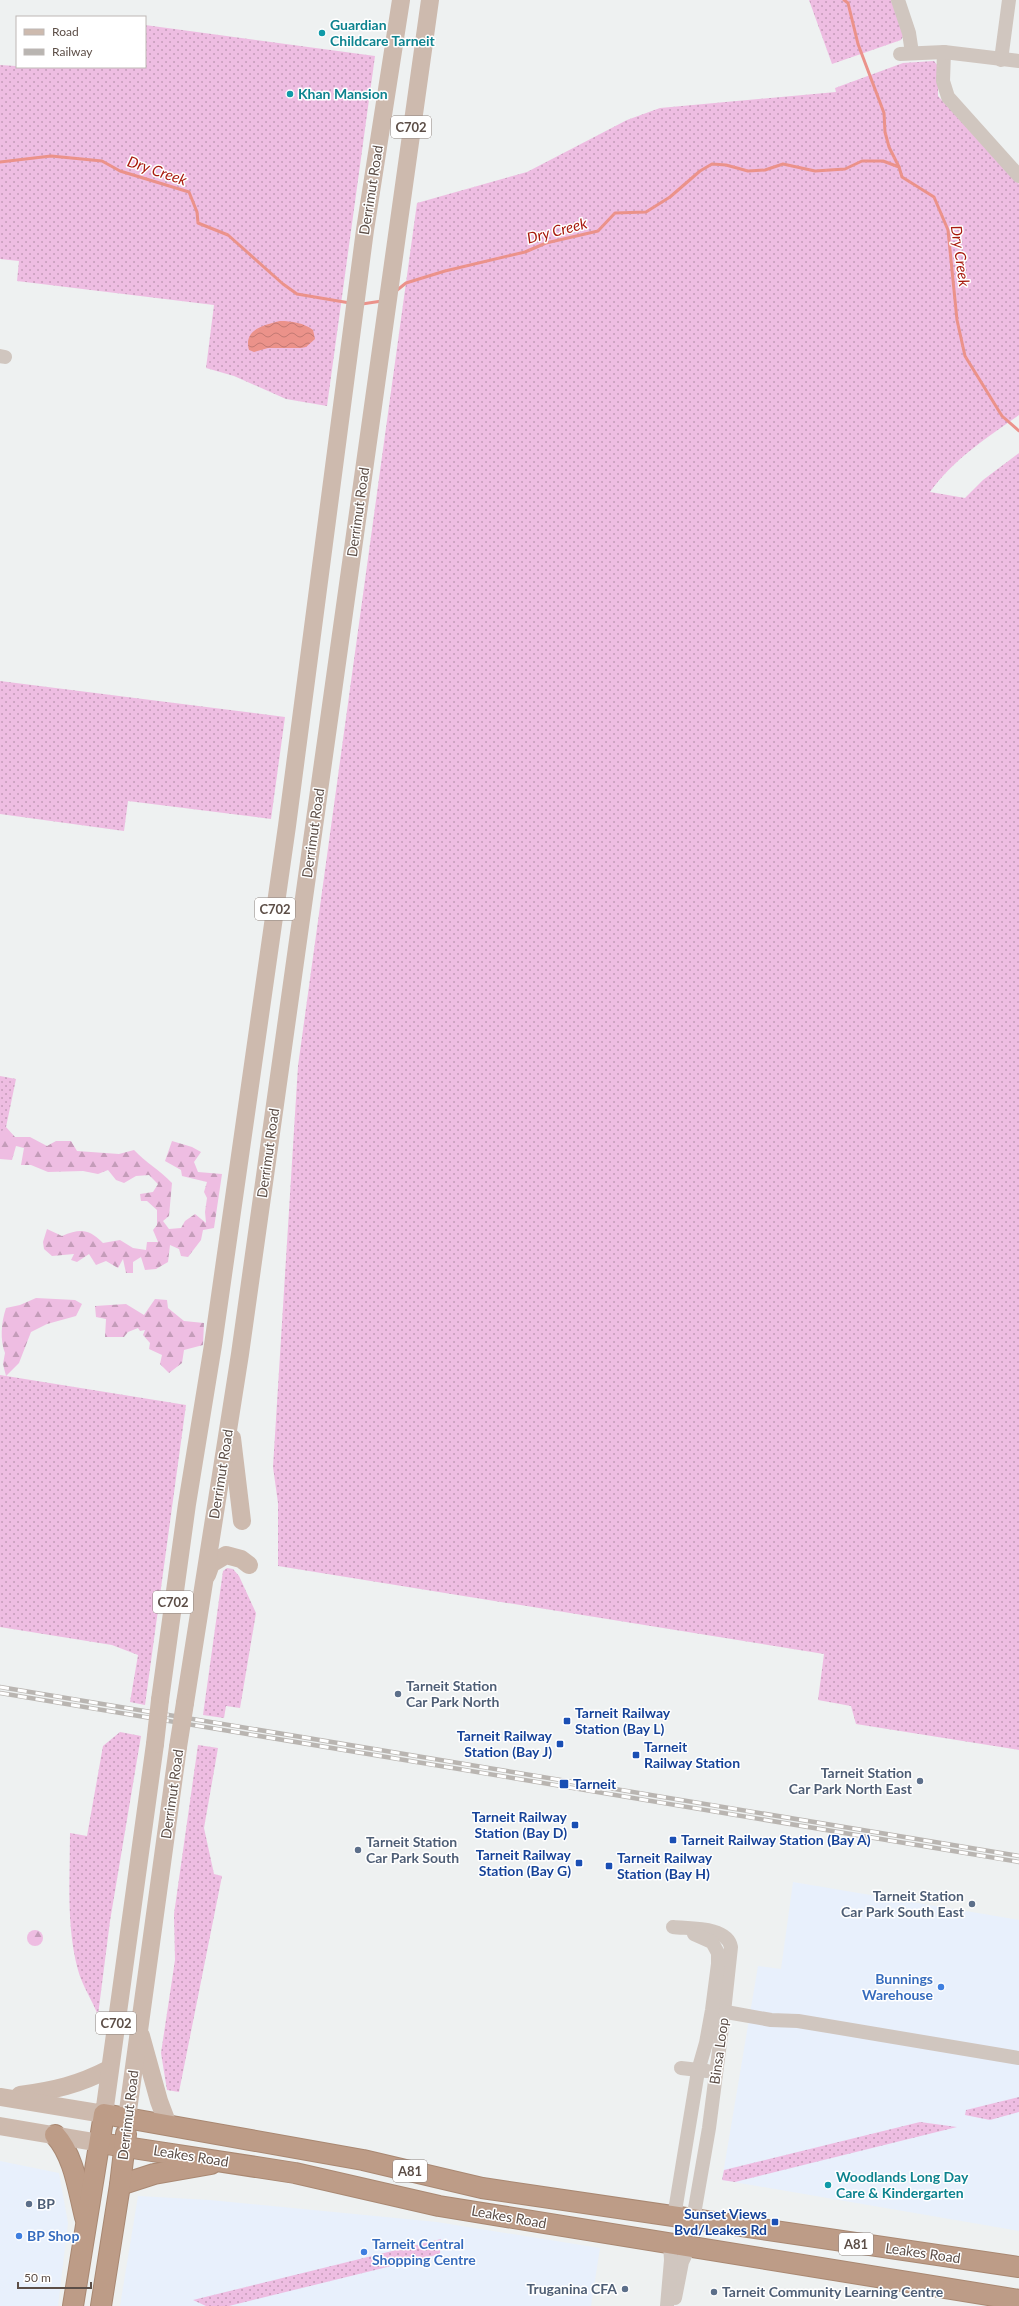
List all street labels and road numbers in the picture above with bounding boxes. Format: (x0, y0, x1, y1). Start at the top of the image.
road number: C702 (391, 116, 431, 138)
street label: Derrimut Road (355, 144, 386, 236)
street label: Derrimut Road (343, 466, 372, 558)
street label: Derrimut Road (298, 787, 327, 879)
road number: C702 (255, 898, 295, 920)
street label: Derrimut Road (253, 1107, 282, 1199)
street label: Derrimut Road (205, 1428, 236, 1520)
road number: C702 (153, 1591, 193, 1613)
street label: Derrimut Road (157, 1748, 186, 1840)
road number: C702 (96, 2012, 136, 2034)
street label: Binsa Loop (705, 2016, 732, 2085)
street label: Derrimut Road (114, 2069, 141, 2161)
street label: Leakes Road (152, 2141, 230, 2170)
road number: A81 (393, 2160, 427, 2182)
street label: Leakes Road (470, 2202, 548, 2231)
road number: A81 (839, 2233, 873, 2255)
street label: Leakes Road (884, 2239, 962, 2266)

